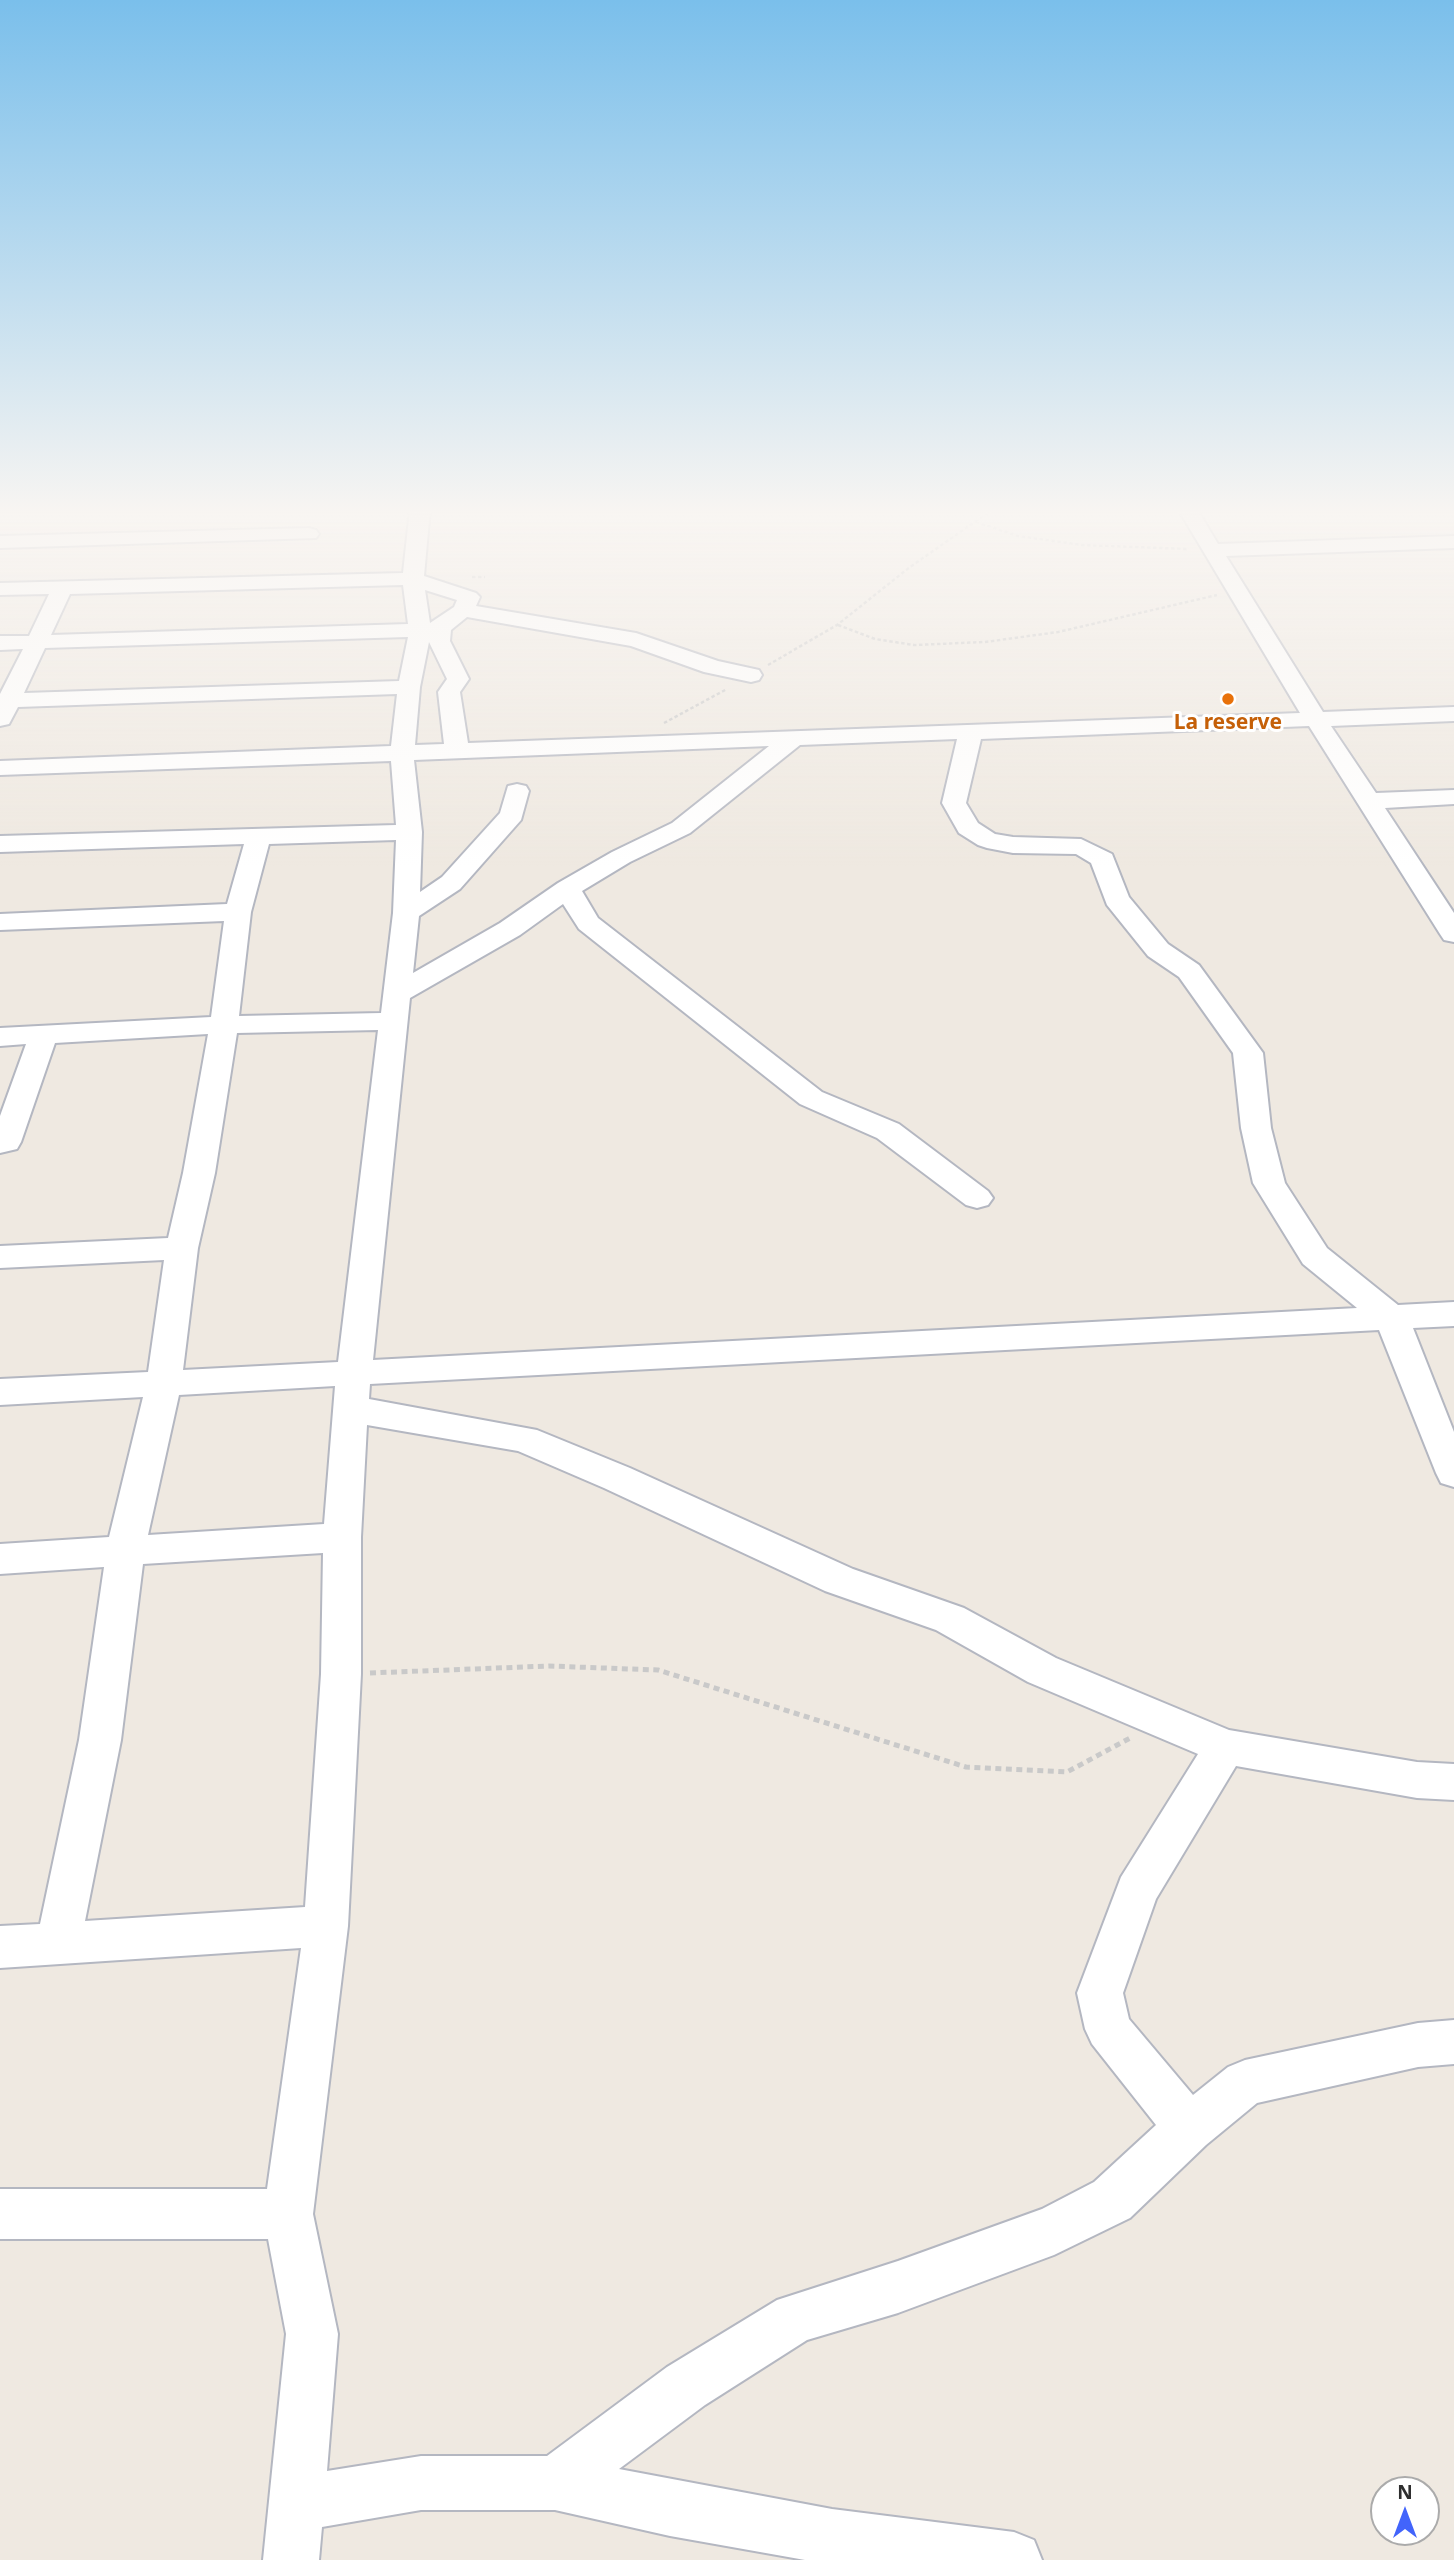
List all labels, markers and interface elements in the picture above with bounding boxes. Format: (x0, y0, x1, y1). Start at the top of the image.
marker: La reserve (1220, 691, 1236, 707)
place label: La reserve (1174, 710, 1282, 736)
north arrow (1370, 2476, 1440, 2546)
text: N (1397, 2479, 1413, 2505)

